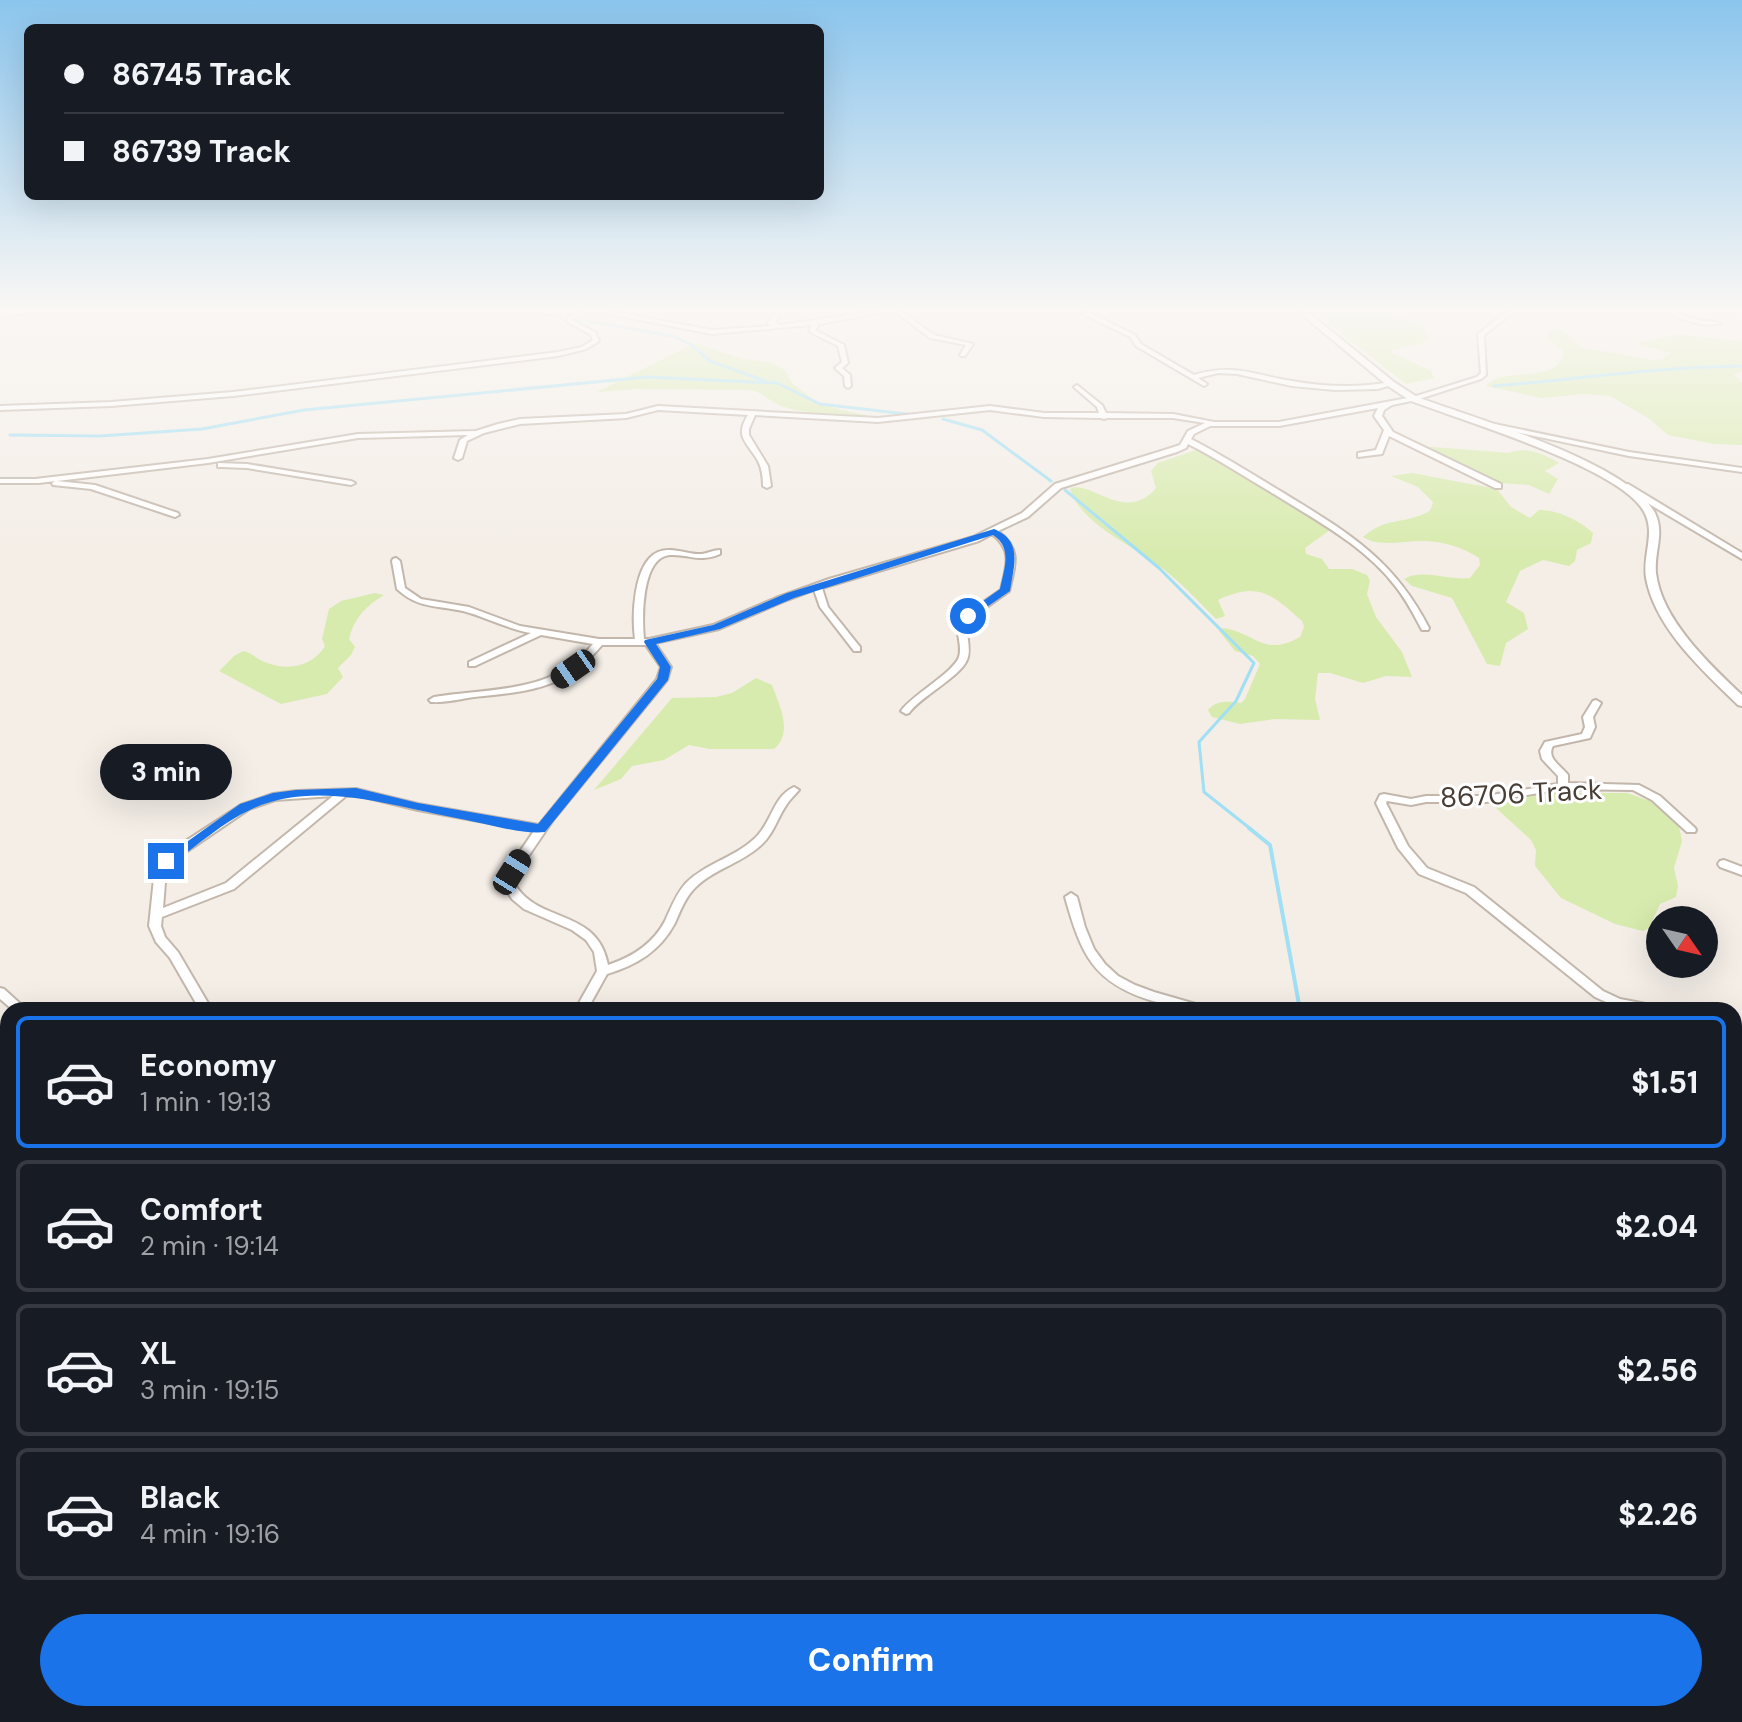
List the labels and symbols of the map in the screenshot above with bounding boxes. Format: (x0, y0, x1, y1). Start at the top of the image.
route start (950, 598, 986, 634)
car (546, 645, 600, 693)
callout: 3 min (100, 745, 232, 801)
street label: 86706 Track (1439, 771, 1603, 816)
route end (148, 843, 184, 879)
car (489, 845, 535, 899)
north arrow (1646, 906, 1718, 978)

